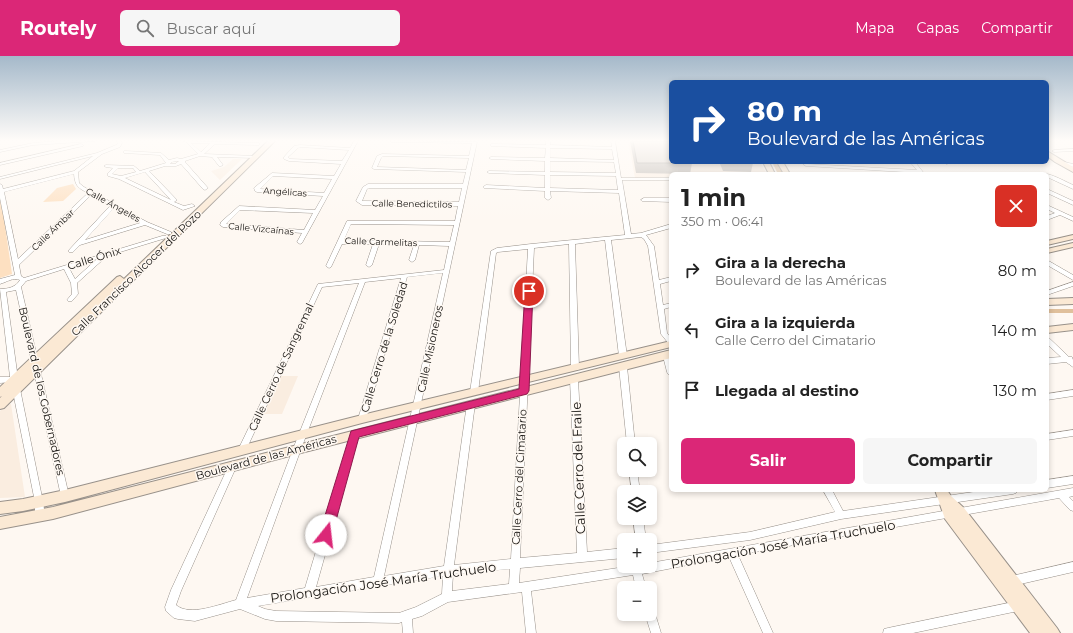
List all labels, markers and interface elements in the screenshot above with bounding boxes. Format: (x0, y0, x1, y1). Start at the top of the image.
search box (120, 10, 400, 46)
text: Routely (20, 17, 96, 40)
icon: search (134, 17, 156, 39)
text: Buscar aquí (166, 19, 256, 38)
text: Mapa (855, 19, 895, 37)
text: Capas (917, 19, 959, 37)
text: Compartir (981, 19, 1053, 37)
text: 80 m (747, 94, 822, 128)
icon: right (681, 96, 733, 148)
text: Boulevard de las Américas (747, 128, 985, 150)
text: 1 min (681, 183, 746, 212)
street label: Angélicas (263, 184, 308, 199)
street label: Calle Ángeles (84, 185, 143, 224)
button: close (995, 185, 1037, 227)
street label: Calle Benedictilos (372, 197, 453, 210)
street label: Calle Ámbar (29, 206, 77, 253)
street label: Calle Francisco Alcocer del Pozo (68, 207, 204, 339)
text: 350 m · 06:41 (681, 213, 764, 229)
street label: Calle Vizcaínas (228, 220, 295, 237)
street label: Calle Carmelitas (345, 235, 418, 248)
street label: Calle Ónix (66, 243, 123, 273)
text: Gira a la derecha (715, 253, 846, 272)
icon: right (681, 259, 703, 281)
text: 80 m (998, 261, 1037, 280)
text: Boulevard de las Américas (715, 272, 887, 288)
pin (512, 274, 546, 308)
street label: Calle Cerro de la Soledad (357, 280, 411, 414)
icon: arrive (518, 280, 540, 302)
street label: Calle Cerro de Sangremal (245, 301, 317, 433)
street label: Calle Misioneros (414, 303, 446, 394)
street label: Boulevard de los Gobernadores (16, 305, 68, 477)
text: Gira a la izquierda (715, 313, 855, 332)
icon: left (681, 319, 703, 341)
text: 140 m (992, 321, 1037, 340)
text: Calle Cerro del Cimatario (715, 332, 876, 348)
icon: arrive (681, 379, 703, 401)
text: Llegada al destino (715, 381, 859, 400)
text: 130 m (993, 381, 1037, 400)
street label: Calle Cerro del Fraile (568, 401, 588, 534)
street label: Calle Cerro del Cimatario (508, 409, 530, 545)
street label: Boulevard de las Américas (194, 431, 339, 483)
map controls (617, 437, 657, 621)
button: search (617, 437, 657, 477)
button: Salir (681, 438, 855, 484)
button: Compartir (863, 438, 1037, 484)
button: layers (617, 485, 657, 525)
position arrow (305, 514, 347, 556)
street label: Prolongación José María Truchuelo (669, 516, 897, 572)
button: + (617, 533, 657, 573)
street label: Prolongación José María Truchuelo (269, 558, 497, 606)
button: − (617, 581, 657, 621)

